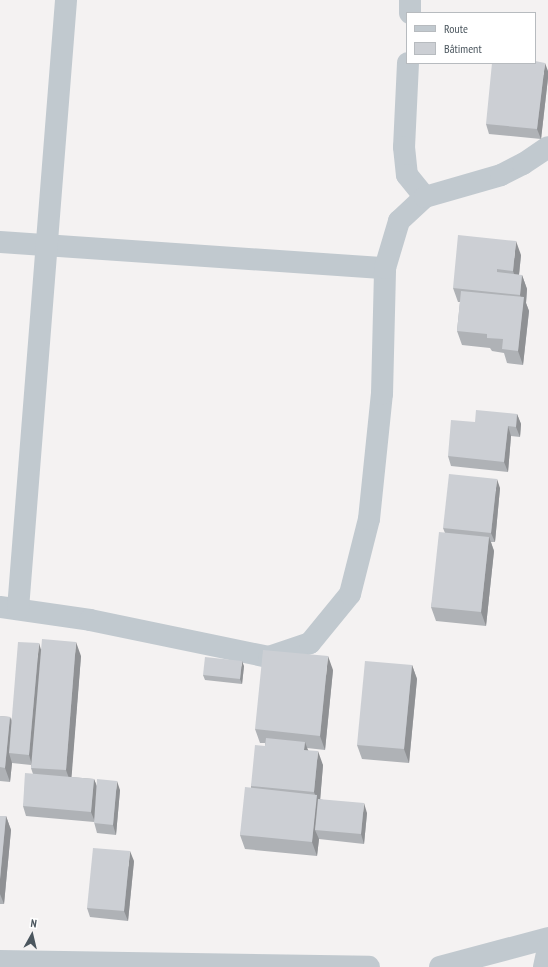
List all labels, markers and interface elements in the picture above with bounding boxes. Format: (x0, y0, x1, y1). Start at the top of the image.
legend (406, 12, 536, 64)
text: Route (444, 21, 468, 36)
text: Bâtiment (444, 41, 482, 56)
north arrow (12, 915, 52, 955)
text: N (30, 916, 38, 930)

